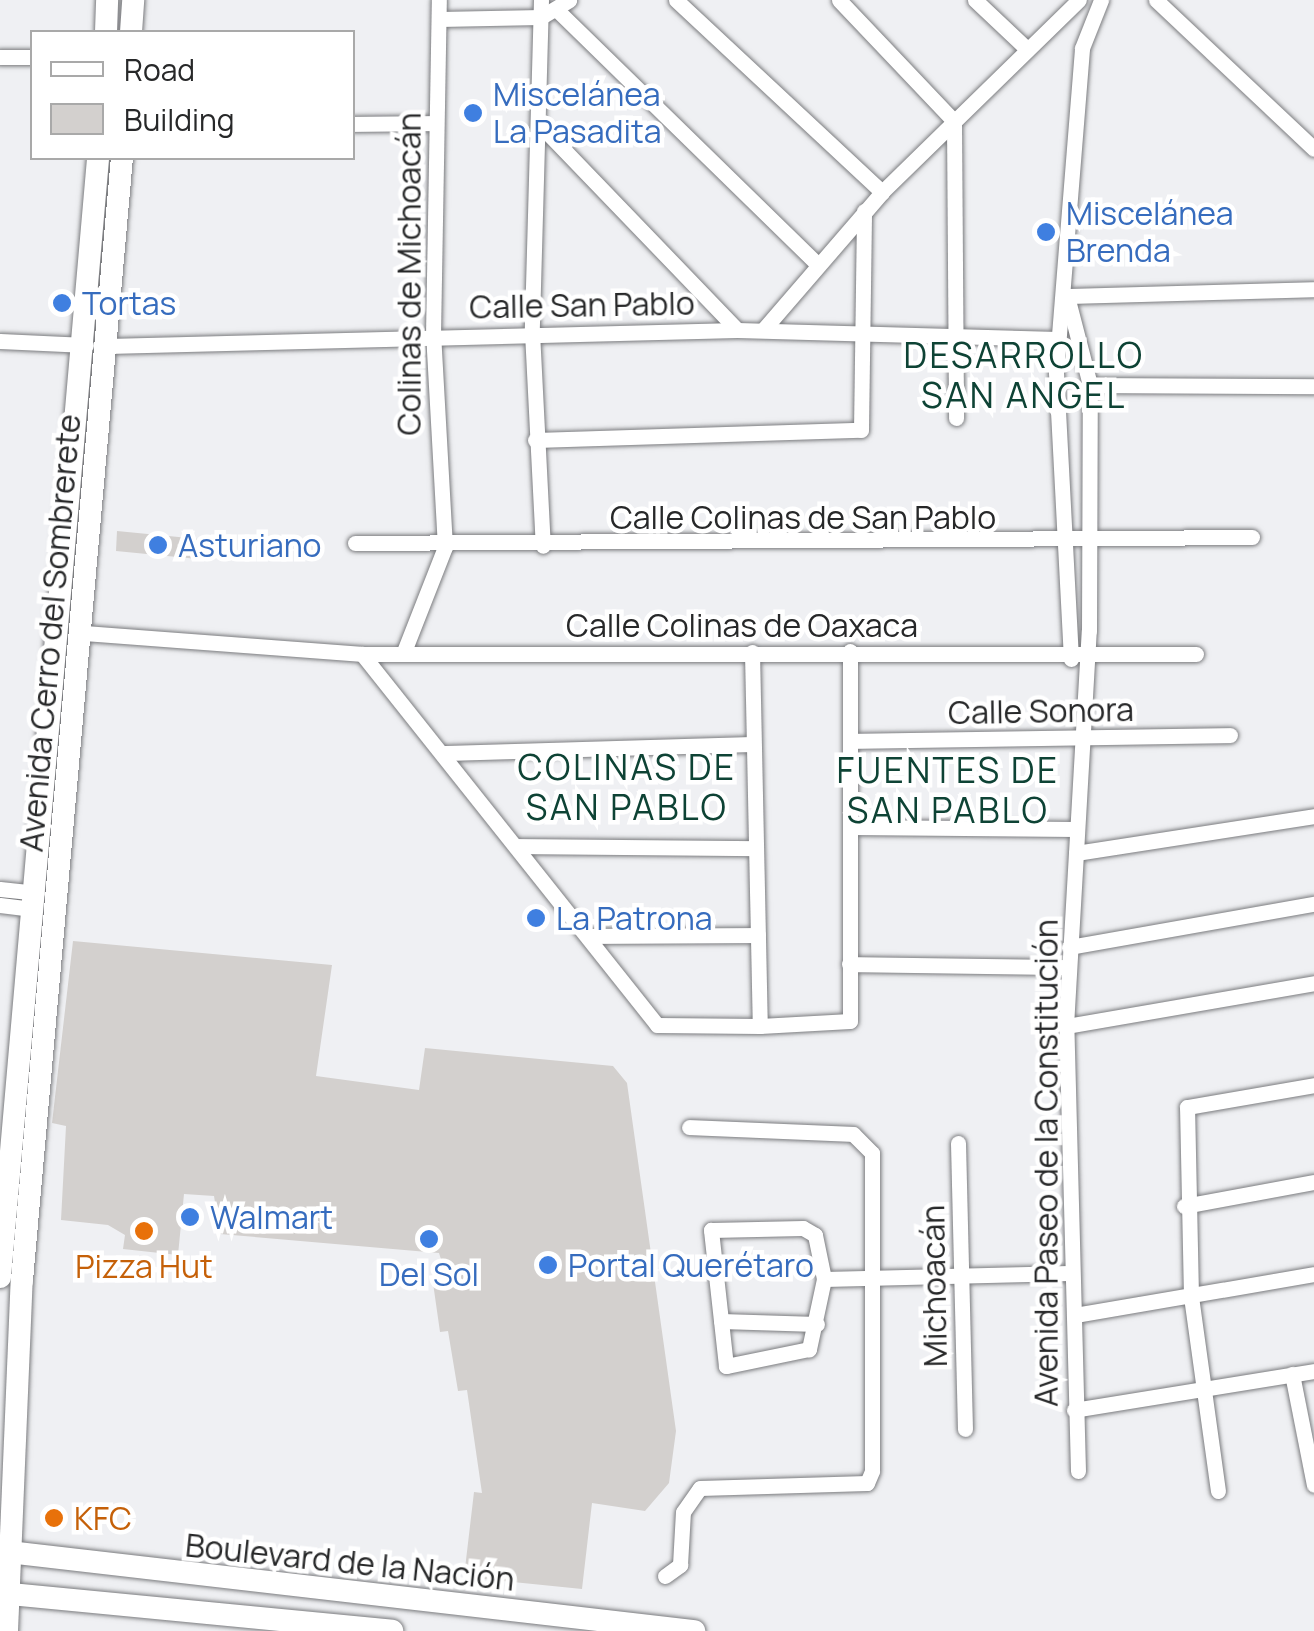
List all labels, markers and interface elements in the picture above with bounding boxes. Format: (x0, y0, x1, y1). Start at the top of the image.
legend (30, 30, 355, 160)
text: Road (124, 49, 195, 90)
place label: Miscelánea La Pasadita (493, 76, 661, 151)
text: Building (124, 99, 235, 140)
marker: Miscelánea La Pasadita (462, 102, 484, 124)
street label: Colinas de Michoacán (390, 113, 428, 435)
place label: Miscelánea Brenda (1066, 195, 1233, 270)
marker: Miscelánea Brenda (1035, 221, 1057, 243)
place label: Tortas (82, 284, 176, 322)
street label: Calle San Pablo (469, 284, 695, 326)
marker: Tortas (51, 292, 73, 314)
district label: DESARROLLO SAN ANGEL (903, 334, 1145, 416)
street label: Avenida Cerro del Sombrerete (12, 413, 88, 853)
street label: Calle Colinas de San Pablo (610, 498, 996, 536)
place label: Asturiano (178, 526, 322, 564)
marker: Asturiano (147, 534, 169, 556)
street label: Calle Colinas de Oaxaca (566, 606, 918, 644)
street label: Calle Sonora (948, 690, 1134, 732)
district label: COLINAS DE SAN PABLO (518, 746, 736, 828)
district label: FUENTES DE SAN PABLO (836, 749, 1060, 831)
place label: La Patrona (556, 899, 713, 937)
marker: La Patrona (525, 907, 547, 929)
street label: Avenida Paseo de la Constitución (1027, 919, 1065, 1407)
place label: Walmart (210, 1198, 333, 1236)
street label: Michoacán (913, 1205, 955, 1367)
marker: Walmart (179, 1206, 201, 1228)
marker: Pizza Hut (133, 1220, 155, 1242)
marker: Del Sol (418, 1228, 440, 1250)
place label: Portal Querétaro (568, 1246, 814, 1284)
place label: Pizza Hut (75, 1247, 213, 1285)
marker: Portal Querétaro (537, 1254, 559, 1276)
place label: Del Sol (379, 1255, 479, 1293)
place label: KFC (74, 1499, 132, 1537)
marker: KFC (43, 1507, 65, 1529)
street label: Boulevard de la Nación (184, 1526, 516, 1598)

